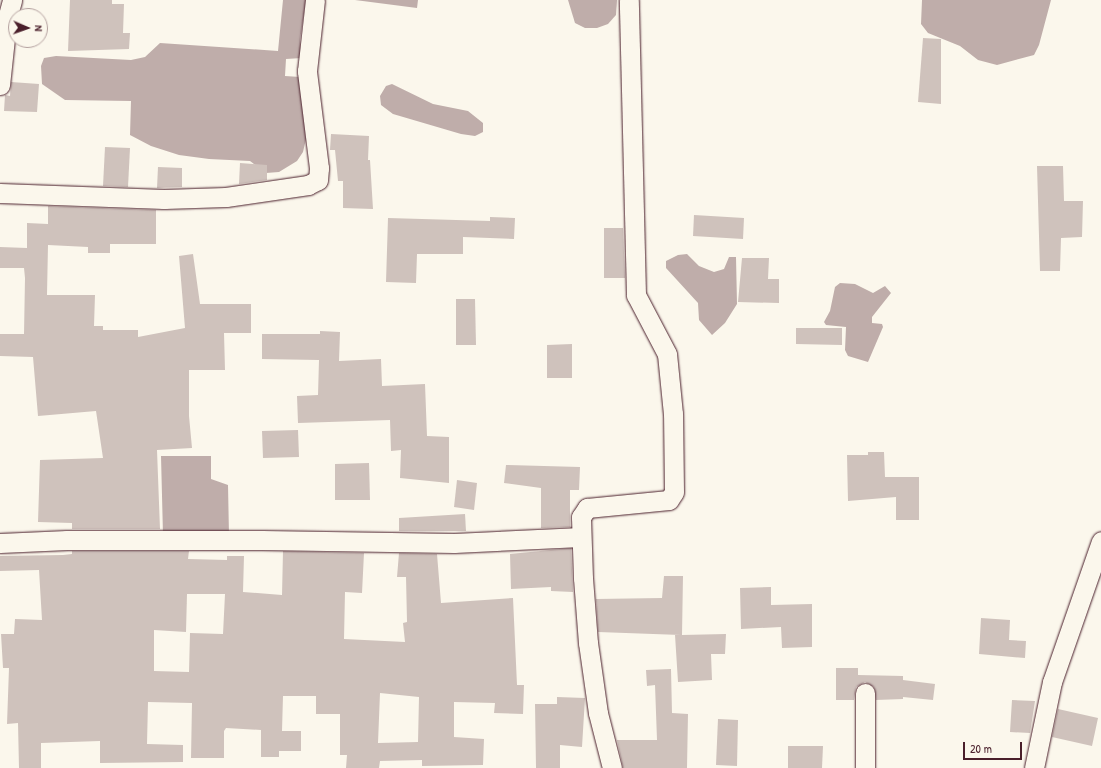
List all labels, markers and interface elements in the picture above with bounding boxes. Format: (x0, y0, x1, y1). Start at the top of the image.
north arrow (8, 8, 48, 48)
text: N (32, 25, 46, 32)
scale bar (965, 734, 1024, 760)
text: 20 m (970, 740, 992, 757)

